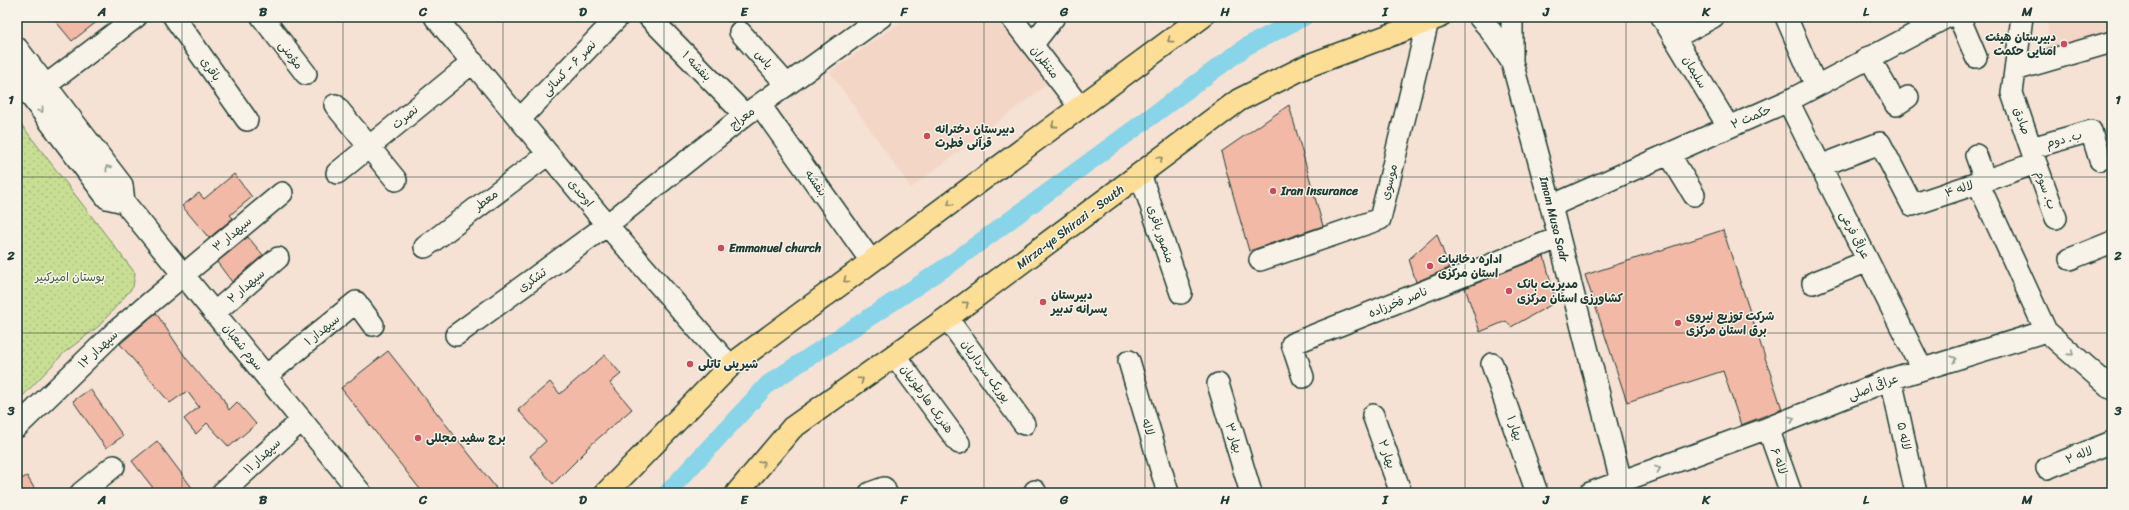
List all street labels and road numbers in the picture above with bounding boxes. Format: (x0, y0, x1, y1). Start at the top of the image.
street label: نصر ۶ - کسائی (536, 35, 602, 101)
street label: مؤمنی (273, 36, 309, 74)
street label: منتظران (1025, 40, 1065, 84)
street label: یاس (749, 44, 779, 74)
street label: بنفشه ۱ (677, 45, 717, 87)
street label: سلیمان (1677, 51, 1713, 93)
street label: باقری (195, 52, 227, 86)
street label: نصرت (387, 99, 423, 135)
street label: حکمت ۲ (1727, 99, 1775, 135)
street label: معراج (724, 101, 760, 135)
street label: صادق (2007, 104, 2037, 138)
street label: ب. دوم (2043, 124, 2085, 154)
street label: موسوی (1374, 162, 1404, 202)
street label: بنفشه (799, 165, 833, 201)
street label: ب. سوم (2029, 167, 2063, 213)
street label: Imam Musa Sadr (1533, 173, 1576, 265)
street label: اوحدی (562, 174, 600, 212)
street label: لاله ۴ (1942, 174, 1976, 204)
street label: Mirza-ye Shirazi - South (1011, 179, 1129, 275)
street label: معطر (468, 183, 503, 217)
street label: منصور باقری (1141, 202, 1181, 266)
street label: عراقی فرعی (1833, 207, 1877, 263)
street label: سپهدار ۳ (207, 211, 257, 257)
street label: تشکری (513, 261, 552, 298)
street label: سپهدار ۲ (222, 263, 270, 309)
street label: ناصر فخرزاده (1365, 280, 1431, 324)
street label: سپهدار ۱ (299, 309, 345, 351)
street label: سوم شعبان (217, 318, 269, 376)
street label: سپهدار ۱۲ (73, 324, 123, 374)
street label: یوریک سرداریان (955, 335, 1017, 407)
street label: هنریک هارطونیان (894, 360, 960, 438)
street label: عراقی اصلی (1845, 367, 1901, 407)
street label: بهار ۱ (1500, 412, 1530, 444)
street label: لاله (1135, 416, 1161, 438)
street label: بهار ۳ (1219, 420, 1249, 456)
street label: لاله ۵ (1890, 420, 1918, 452)
street label: سپهدار ۱۱ (238, 433, 286, 479)
street label: بهار ۲ (1372, 436, 1402, 472)
street label: لاله ۲ (2062, 440, 2096, 470)
street label: لاله ۶ (1764, 444, 1794, 478)

